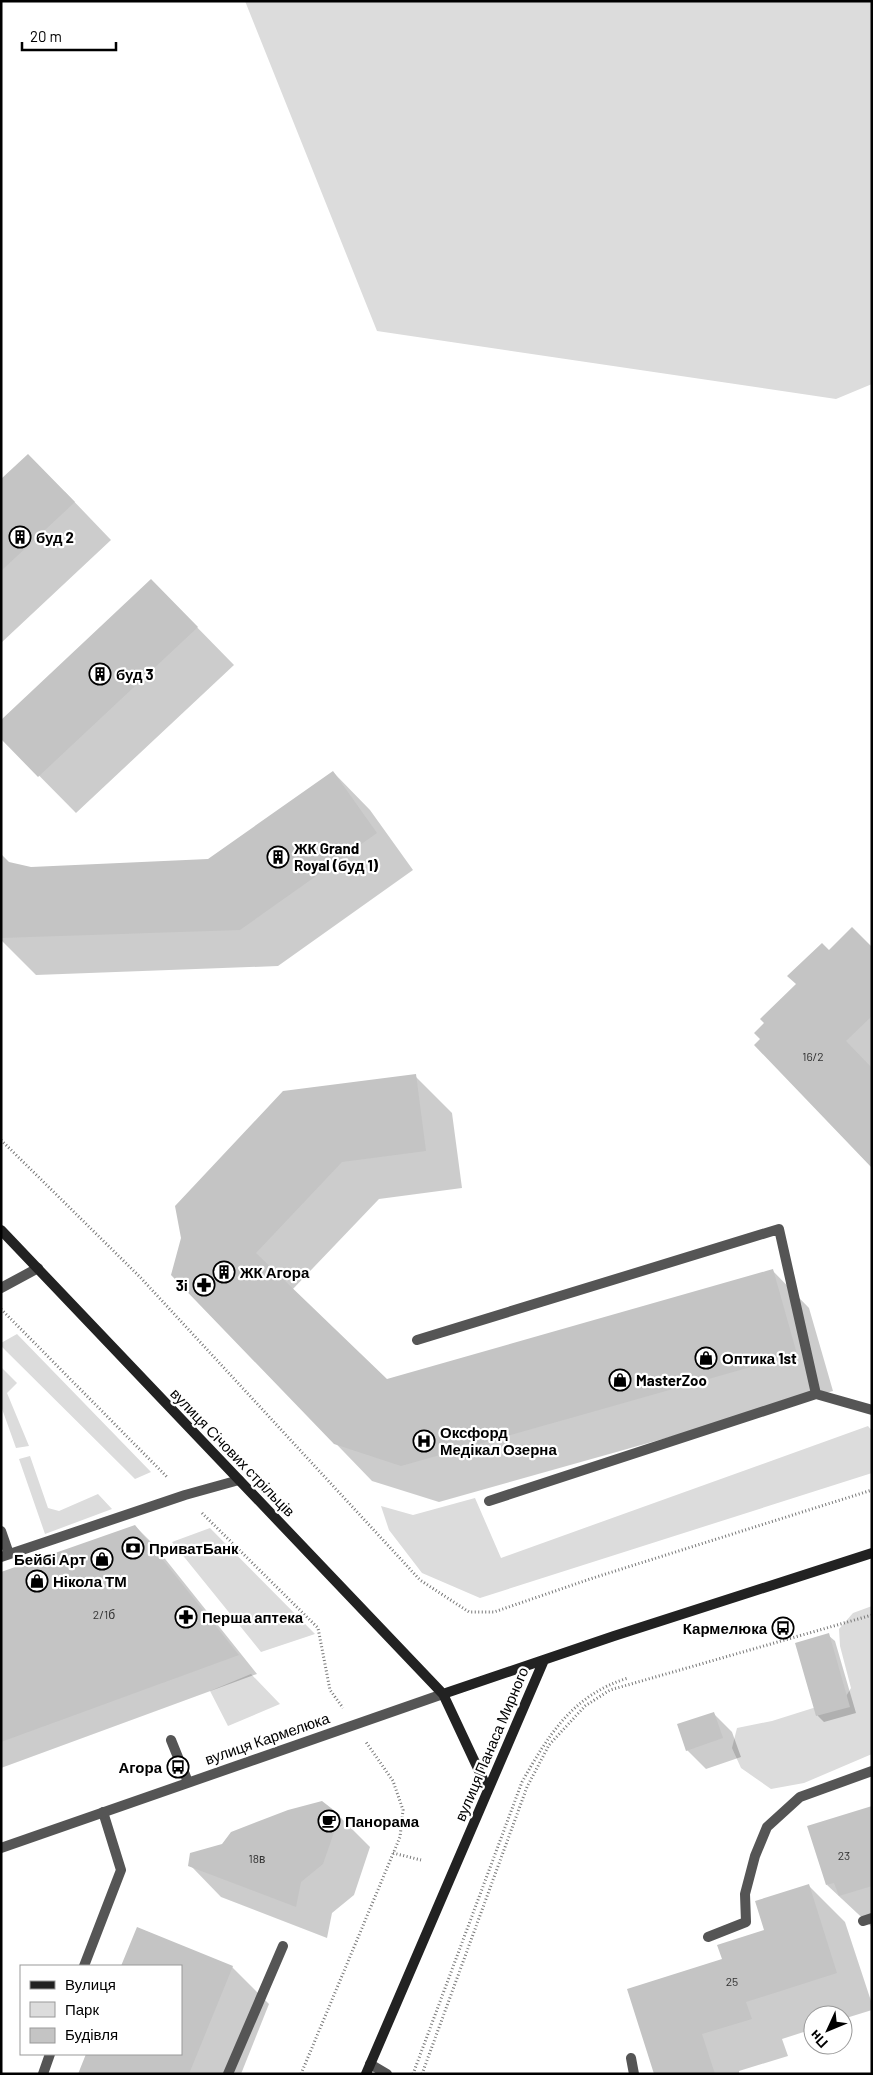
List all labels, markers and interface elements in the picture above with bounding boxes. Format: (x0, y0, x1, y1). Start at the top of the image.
scale bar (22, 20, 116, 52)
text: 20 m (30, 27, 62, 45)
building icon: буд 2 (8, 525, 32, 549)
place label: буд 2 (36, 528, 74, 546)
building icon: буд 3 (88, 662, 112, 686)
place label: буд 3 (116, 665, 154, 683)
place label: ЖК Grand Royal (буд 1) (293, 839, 379, 874)
building icon: ЖК Grand Royal (буд 1) (266, 845, 290, 869)
house number: 16/2 (802, 1049, 824, 1063)
building icon: ЖК Агора (212, 1260, 236, 1284)
place label: ЖК Агора (239, 1263, 310, 1281)
pharmacy icon: 3і (192, 1273, 216, 1297)
place label: 3і (176, 1276, 188, 1294)
shop icon: Оптика 1st (694, 1346, 718, 1370)
place label: Оптика 1st (722, 1349, 797, 1367)
shop icon: MasterZoo (608, 1368, 632, 1392)
place label: MasterZoo (636, 1371, 707, 1389)
street label: вулиця Січових стрільців (167, 1384, 299, 1520)
place label: Оксфорд Медікал Озерна (440, 1423, 557, 1458)
hospital icon: Оксфорд Медікал Озерна (412, 1429, 436, 1453)
bank icon: ПриватБанк (121, 1536, 145, 1560)
place label: ПриватБанк (149, 1539, 239, 1557)
shop icon: Бейбі Арт (90, 1547, 114, 1571)
place label: Бейбі Арт (14, 1550, 86, 1568)
shop icon: Нікола ТМ (25, 1569, 49, 1593)
place label: Нікола ТМ (53, 1572, 127, 1590)
pharmacy icon: Перша аптека (174, 1605, 198, 1629)
house number: 2/1б (93, 1607, 115, 1621)
place label: Перша аптека (202, 1608, 304, 1626)
bus stop icon: Кармелюка (771, 1616, 795, 1640)
place label: Кармелюка (683, 1619, 768, 1637)
street label: вулиця Панаса Мирного (450, 1664, 532, 1824)
street label: вулиця Кармелюка (202, 1708, 332, 1768)
bus stop icon: Агора (166, 1755, 190, 1779)
place label: Агора (118, 1758, 163, 1776)
cafe icon: Панорама (317, 1809, 341, 1833)
place label: Панорама (345, 1812, 420, 1830)
house number: 23 (838, 1848, 850, 1862)
house number: 18в (249, 1851, 265, 1865)
legend (20, 1965, 182, 2055)
house number: 25 (726, 1974, 738, 1988)
text: Вулиця (65, 1975, 116, 1993)
text: Парк (65, 2000, 99, 2018)
north arrow (803, 2005, 853, 2055)
text: Будівля (65, 2025, 118, 2043)
text: Пн (806, 2027, 831, 2052)

